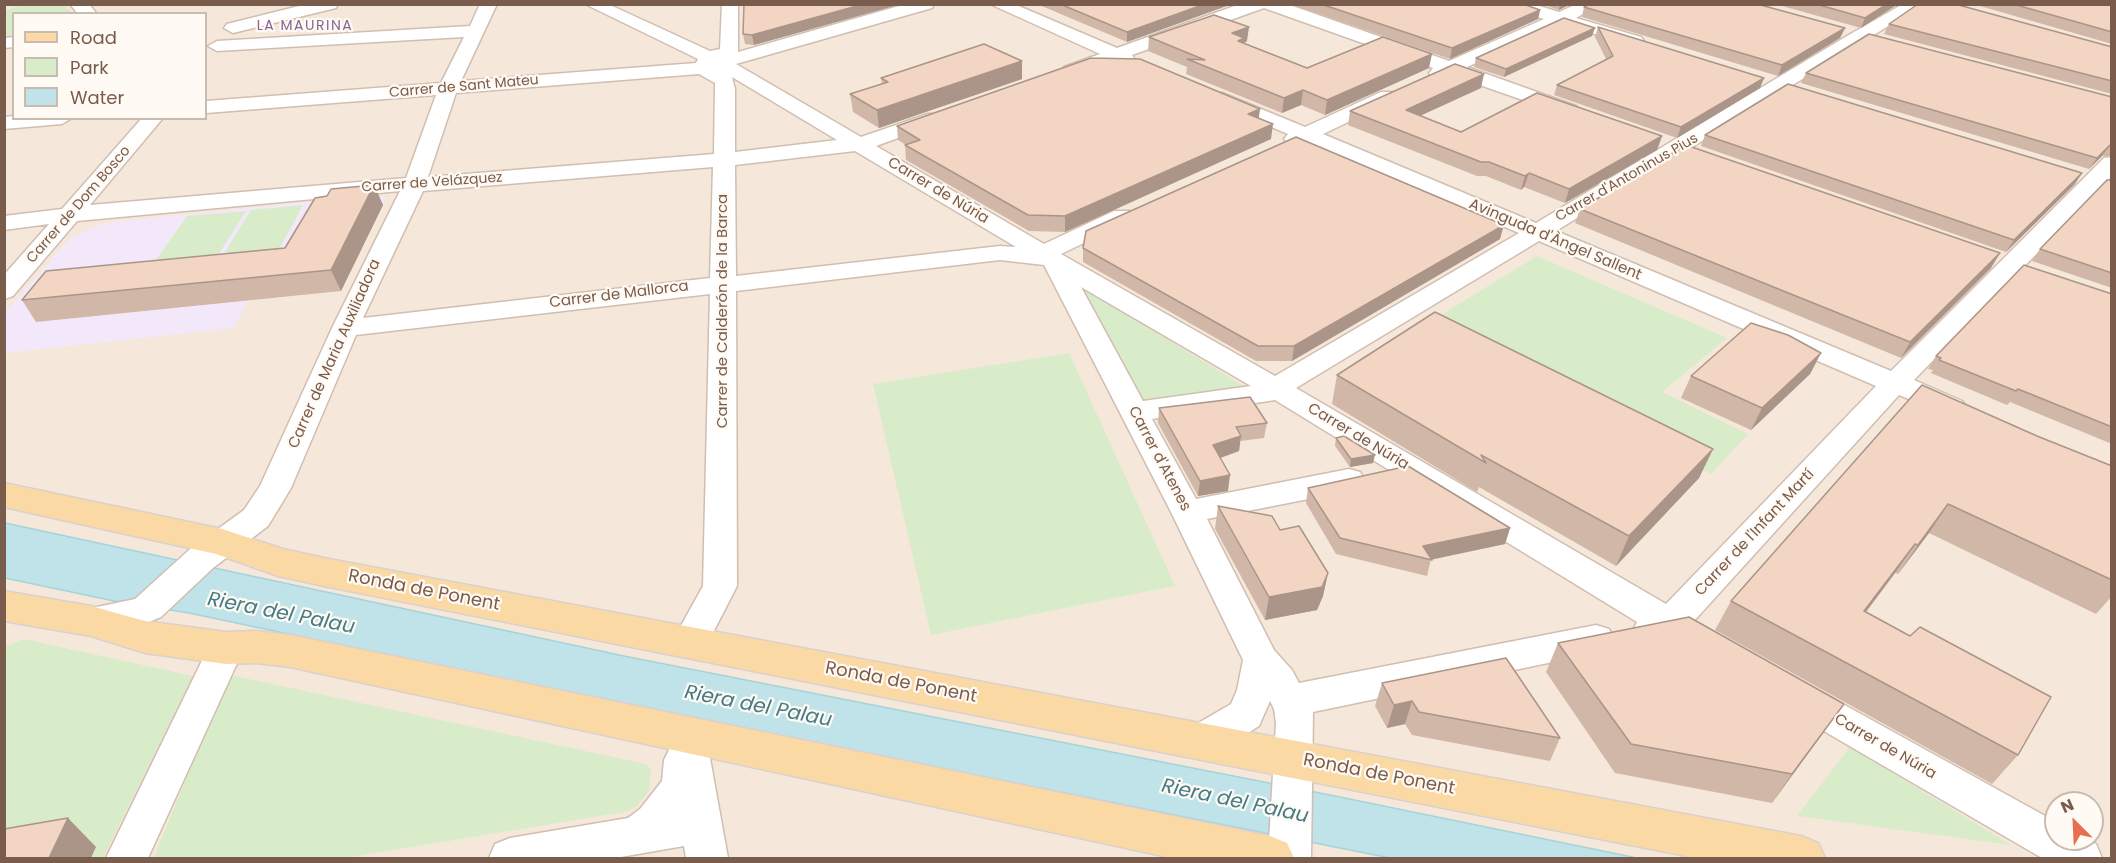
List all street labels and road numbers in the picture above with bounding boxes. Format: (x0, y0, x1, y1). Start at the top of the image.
street label: Carrer de Sant Mateu (389, 72, 539, 102)
street label: Carrer d'Antoninus Pius (1553, 130, 1701, 226)
street label: Carrer de Dom Bosco (24, 143, 134, 267)
street label: Carrer de Núria (884, 154, 992, 228)
street label: Carrer de Velázquez (361, 170, 503, 196)
street label: Carrer de Calderón de la Barca (714, 194, 732, 428)
street label: Avinguda d'Àngel Sallent (1466, 195, 1644, 285)
street label: Carrer de Maria Auxiliadora (285, 257, 385, 451)
street label: Carrer de Mallorca (548, 278, 690, 312)
street label: Carrer de Núria (1304, 400, 1412, 474)
street label: Carrer d'Atenes (1124, 404, 1194, 514)
street label: Carrer de l'Infant Martí (1692, 466, 1818, 600)
street label: Ronda de Ponent (346, 566, 502, 616)
street label: Ronda de Ponent (823, 658, 979, 708)
street label: Carrer de Núria (1831, 710, 1939, 784)
street label: Ronda de Ponent (1301, 750, 1457, 800)

